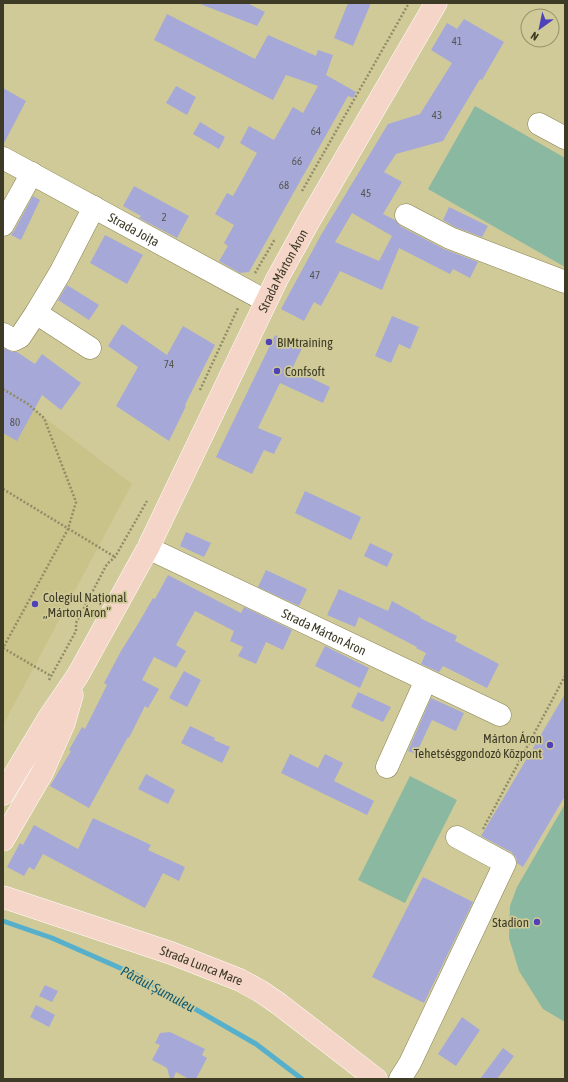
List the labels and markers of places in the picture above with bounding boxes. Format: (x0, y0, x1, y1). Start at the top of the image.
place label: BIMtraining (277, 335, 333, 350)
marker: BIMtraining (264, 337, 274, 347)
place label: Confsoft (285, 364, 325, 379)
marker: Confsoft (272, 366, 282, 376)
place label: Colegiul Național „Márton Áron” (43, 590, 127, 620)
marker: Colegiul Național „Márton Áron” (30, 599, 40, 609)
place label: Márton Áron Tehetsésggondozó Központ (413, 731, 542, 761)
marker: Márton Áron Tehetsésggondozó Központ (545, 740, 555, 750)
place label: Stadion (492, 915, 529, 930)
marker: Stadion (532, 917, 542, 927)

